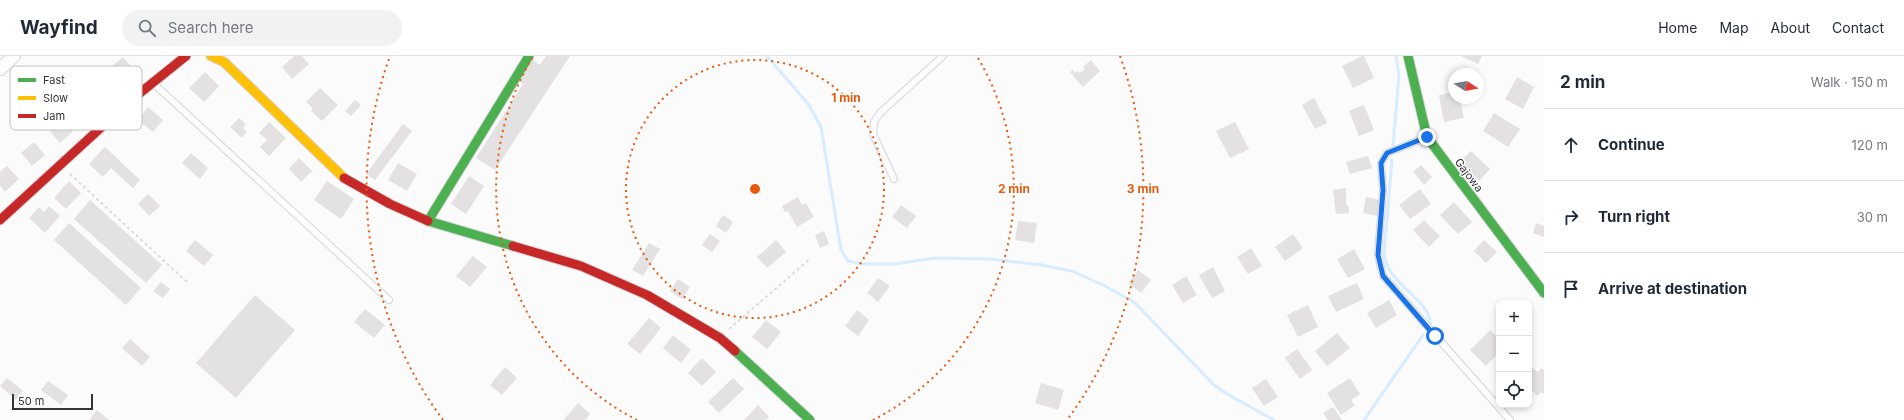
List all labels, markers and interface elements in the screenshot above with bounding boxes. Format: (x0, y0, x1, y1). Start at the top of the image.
search box (122, 10, 402, 46)
text: Wayfind (20, 16, 98, 39)
icon: search (136, 17, 158, 39)
text: Search here (168, 18, 253, 37)
text: Home (1658, 19, 1697, 36)
text: Map (1719, 19, 1749, 36)
text: About (1771, 19, 1810, 36)
text: Contact (1832, 19, 1884, 36)
legend (10, 66, 142, 130)
north arrow (1448, 68, 1484, 104)
text: 2 min (1560, 72, 1605, 92)
text: Fast (43, 73, 65, 87)
text: Walk · 150 m (1811, 74, 1888, 90)
text: 1 min (831, 90, 861, 105)
text: Slow (43, 91, 68, 105)
text: Jam (43, 109, 65, 123)
route end (1418, 128, 1436, 146)
icon: ahead (1560, 134, 1582, 156)
text: Continue (1598, 135, 1665, 154)
text: 120 m (1852, 137, 1888, 153)
street label: Gajowa (1452, 155, 1486, 195)
text: 2 min (998, 181, 1030, 196)
text: 3 min (1127, 181, 1159, 196)
centre of rings (748, 182, 762, 196)
icon: right (1560, 206, 1582, 228)
text: Turn right (1598, 207, 1670, 226)
text: 30 m (1857, 209, 1888, 225)
icon: arrive (1560, 278, 1582, 300)
text: Arrive at destination (1598, 279, 1747, 298)
map controls (1496, 300, 1532, 408)
button: + (1496, 300, 1532, 336)
route start (1426, 327, 1444, 345)
button: − (1496, 336, 1532, 372)
button: locate (1496, 372, 1532, 408)
scale bar (12, 392, 93, 411)
text: 50 m (18, 394, 44, 408)

